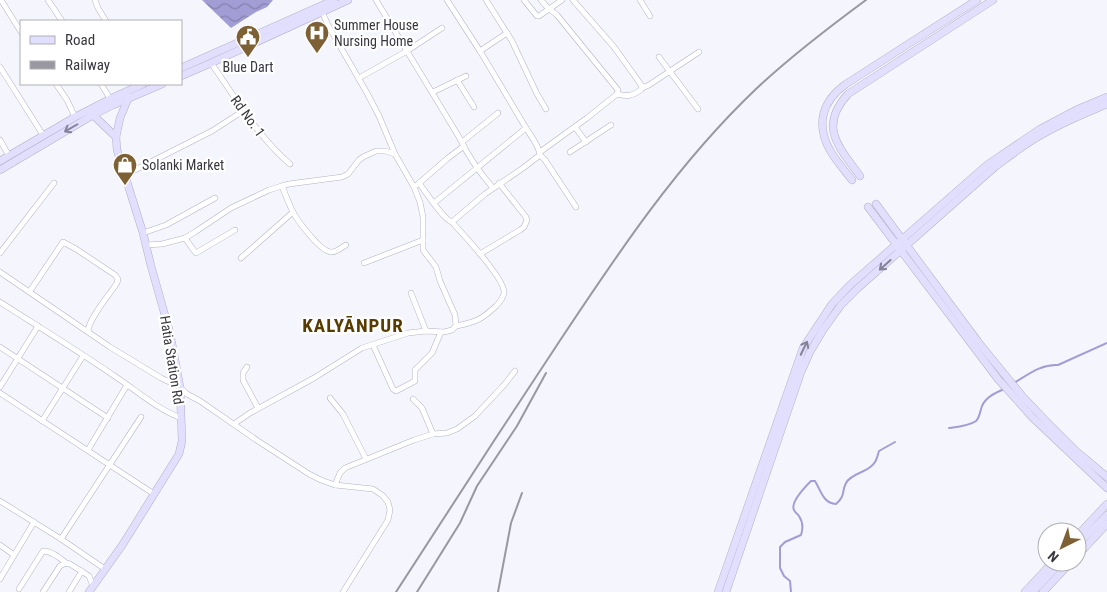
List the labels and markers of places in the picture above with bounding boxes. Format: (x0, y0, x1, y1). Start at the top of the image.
place label: Summer House Nursing Home (334, 17, 419, 49)
hospital icon: Summer House Nursing Home (304, 20, 330, 54)
public building icon: Blue Dart (235, 24, 261, 58)
place label: Blue Dart (223, 59, 273, 75)
shop icon: Solanki Market (112, 152, 138, 186)
place label: Solanki Market (142, 157, 224, 173)

